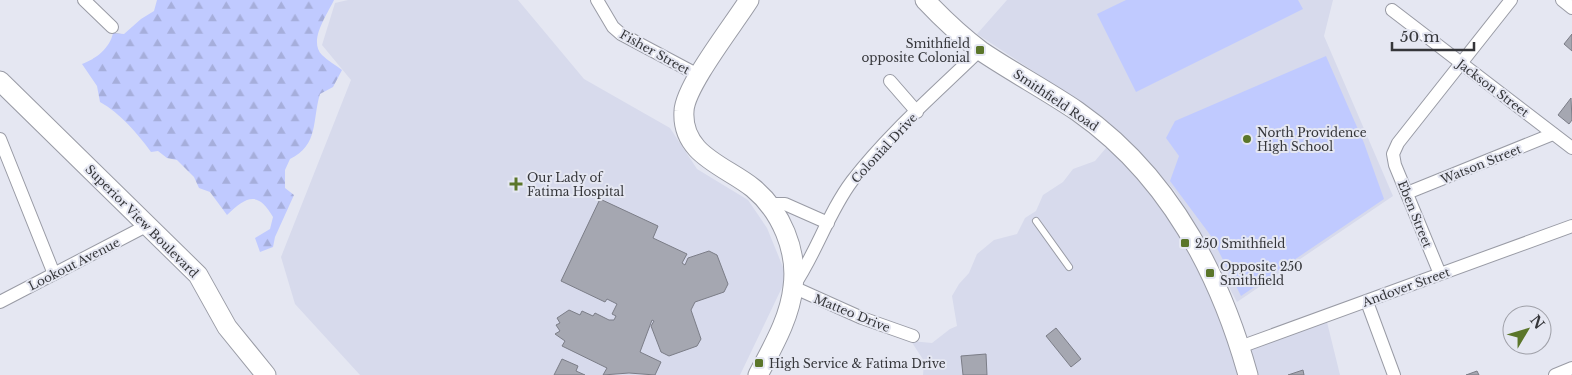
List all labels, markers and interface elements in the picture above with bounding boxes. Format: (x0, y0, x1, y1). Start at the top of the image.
scale bar (1392, 20, 1474, 52)
street label: Fisher Street (617, 27, 693, 78)
text: 50 m (1400, 27, 1440, 46)
place label: Smithfield opposite Colonial (861, 36, 970, 65)
marker: Smithfield opposite Colonial (974, 44, 986, 56)
street label: Jackson Street (1453, 55, 1532, 120)
street label: Smithfield Road (1011, 66, 1101, 134)
street label: Colonial Drive (848, 110, 920, 186)
place label: North Providence High School (1257, 125, 1367, 154)
marker: North Providence High School (1241, 133, 1253, 145)
street label: Watson Street (1438, 141, 1524, 187)
street label: Superior View Boulevard (82, 161, 202, 281)
place label: Our Lady of Fatima Hospital (527, 170, 624, 199)
marker: Our Lady of Fatima Hospital (509, 177, 523, 191)
street label: Eben Street (1395, 178, 1435, 250)
street label: Lookout Avenue (26, 234, 122, 293)
place label: 250 Smithfield (1195, 236, 1285, 251)
marker: 250 Smithfield (1179, 237, 1191, 249)
place label: Opposite 250 Smithfield (1220, 259, 1303, 288)
street label: Andover Street (1359, 264, 1452, 310)
marker: Opposite 250 Smithfield (1204, 267, 1216, 279)
street label: Matteo Drive (812, 291, 893, 335)
north arrow (1502, 305, 1552, 355)
text: N (1526, 311, 1548, 333)
place label: High Service & Fatima Drive (769, 356, 946, 371)
marker: High Service & Fatima Drive (753, 357, 765, 369)

